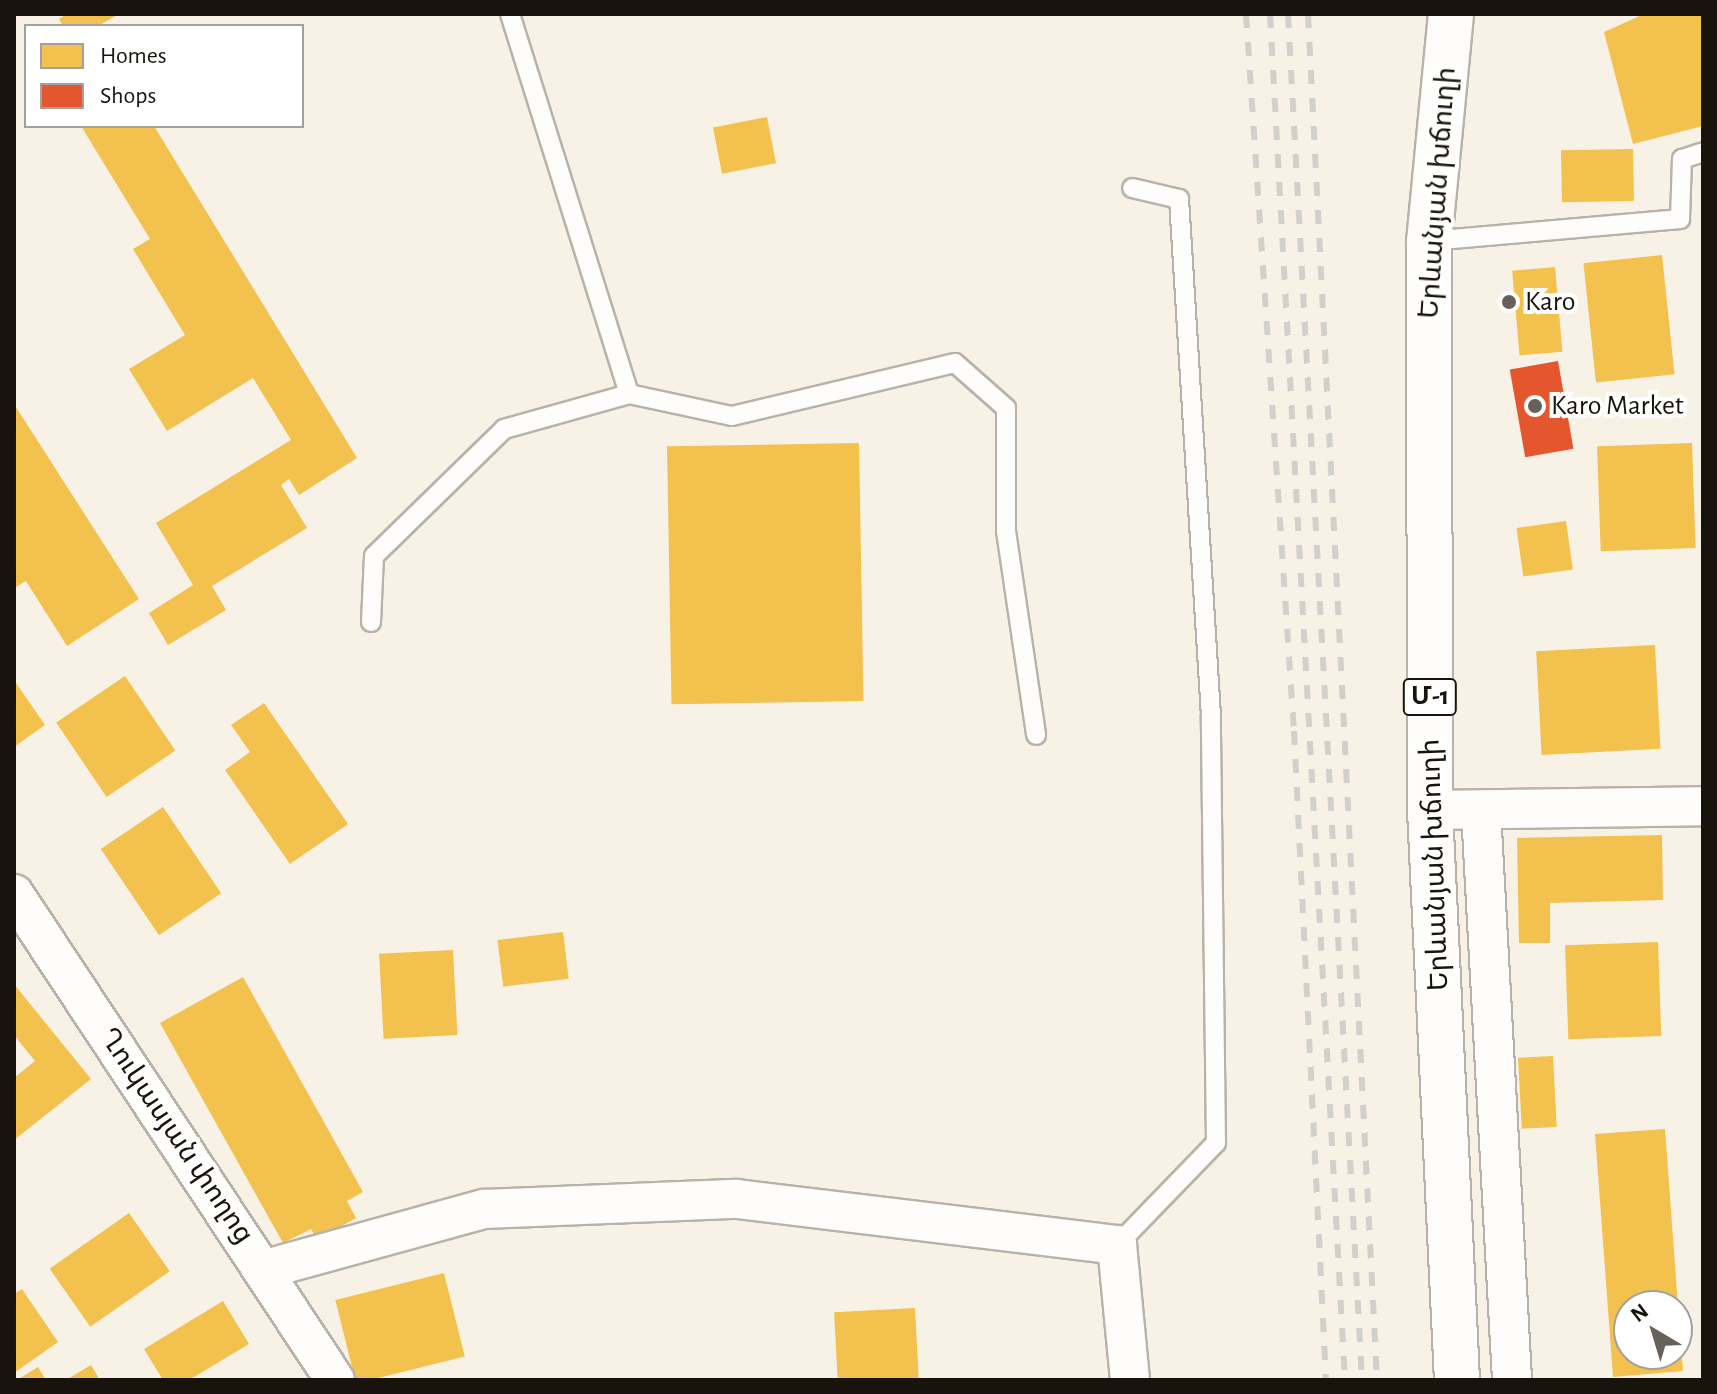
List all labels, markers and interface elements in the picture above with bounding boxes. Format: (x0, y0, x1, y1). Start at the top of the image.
legend (24, 24, 304, 128)
text: Homes (100, 44, 167, 68)
street label: Երևանյան խճուղի (1412, 66, 1464, 320)
text: Shops (100, 84, 156, 108)
place label: Karo (1525, 285, 1575, 319)
marker: Karo (1500, 293, 1518, 311)
place label: Karo Market (1551, 389, 1684, 423)
marker: Karo Market (1526, 397, 1544, 415)
road number: Մ-1 (1402, 675, 1458, 719)
street label: Երևանյան խճուղի (1414, 738, 1456, 992)
street label: Ղուկասյան փողոց (91, 1022, 261, 1250)
north arrow (1613, 1290, 1693, 1370)
text: N (1627, 1299, 1652, 1326)

